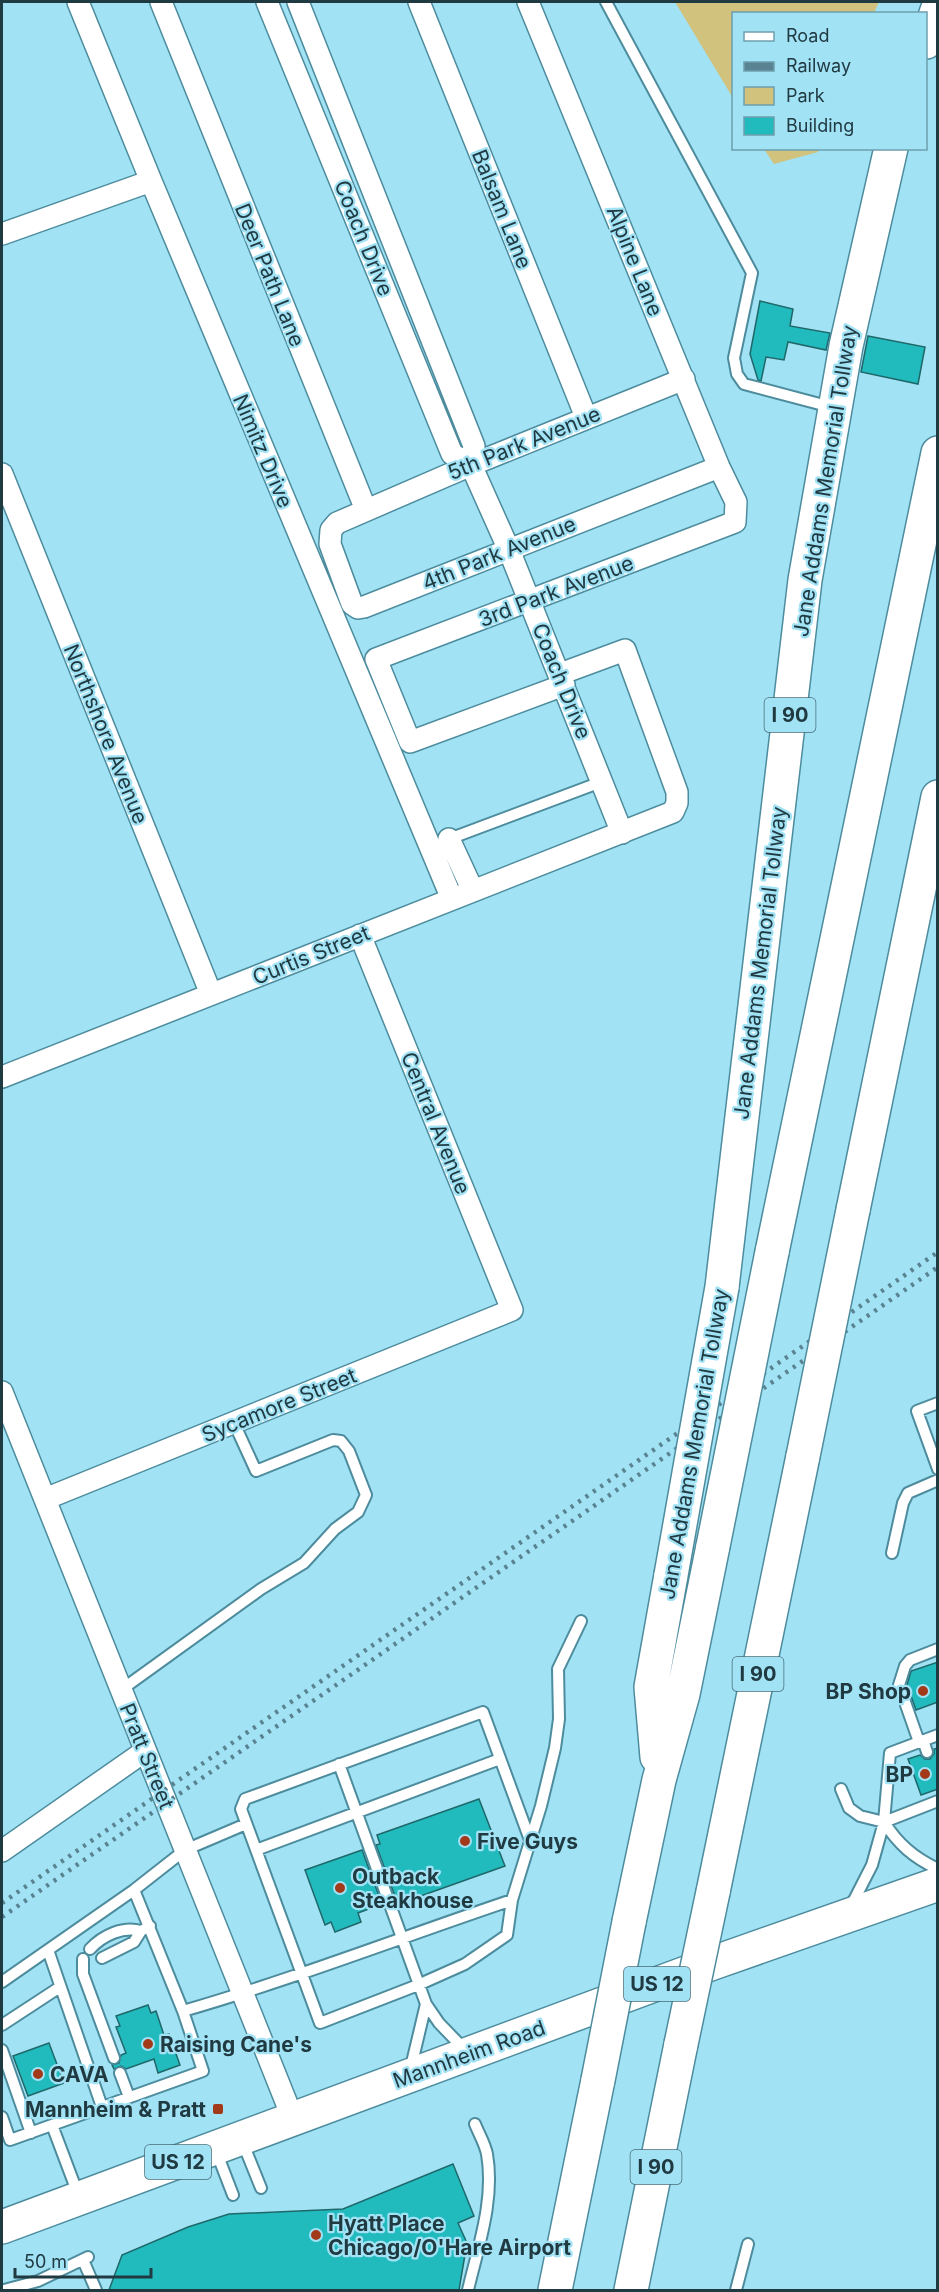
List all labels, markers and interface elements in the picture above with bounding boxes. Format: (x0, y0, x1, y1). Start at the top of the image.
legend (732, 12, 927, 150)
text: Road (786, 25, 829, 46)
text: Railway (786, 55, 851, 76)
text: Park (786, 85, 825, 106)
text: Building (786, 115, 854, 136)
street label: Balsam Lane (467, 146, 537, 272)
street label: Coach Drive (329, 177, 399, 299)
street label: Deer Path Lane (230, 200, 310, 350)
street label: Alpine Lane (602, 202, 668, 320)
street label: Jane Addams Memorial Tollway (788, 323, 862, 639)
street label: Nimitz Drive (228, 390, 298, 512)
street label: 5th Park Avenue (444, 401, 604, 485)
street label: 4th Park Avenue (419, 511, 579, 595)
street label: 3rd Park Avenue (475, 550, 637, 632)
street label: Coach Drive (527, 620, 597, 742)
street label: Northshore Avenue (59, 641, 153, 827)
road number: I 90 (764, 698, 816, 732)
street label: Jane Addams Memorial Tollway (728, 805, 792, 1121)
street label: Curtis Street (249, 920, 373, 990)
street label: Central Avenue (396, 1048, 476, 1198)
street label: Jane Addams Memorial Tollway (654, 1286, 734, 1601)
street label: Sycamore Street (198, 1362, 360, 1447)
road number: I 90 (732, 1657, 783, 1691)
place label: BP Shop (826, 1679, 911, 1704)
marker: BP Shop (916, 1684, 930, 1698)
street label: Pratt Street (115, 1700, 180, 1812)
place label: BP (885, 1762, 913, 1787)
marker: BP (918, 1767, 932, 1781)
place label: Five Guys (477, 1829, 578, 1854)
marker: Five Guys (458, 1834, 472, 1848)
place label: Outback Steakhouse (352, 1864, 474, 1913)
marker: Outback Steakhouse (333, 1881, 347, 1895)
road number: US 12 (624, 1967, 690, 2001)
street label: Mannheim Road (389, 2015, 549, 2093)
place label: Raising Cane's (160, 2032, 312, 2057)
marker: Raising Cane's (141, 2037, 155, 2051)
place label: CAVA (50, 2062, 109, 2087)
marker: CAVA (31, 2067, 45, 2081)
place label: Mannheim & Pratt (25, 2097, 206, 2122)
marker: Mannheim & Pratt (211, 2102, 225, 2116)
road number: US 12 (145, 2145, 211, 2179)
road number: I 90 (630, 2150, 682, 2184)
place label: Hyatt Place Chicago/O'Hare Airport (328, 2211, 571, 2260)
marker: Hyatt Place Chicago/O'Hare Airport (309, 2228, 323, 2242)
scale bar (15, 2241, 152, 2279)
text: 50 m (24, 2251, 67, 2272)

